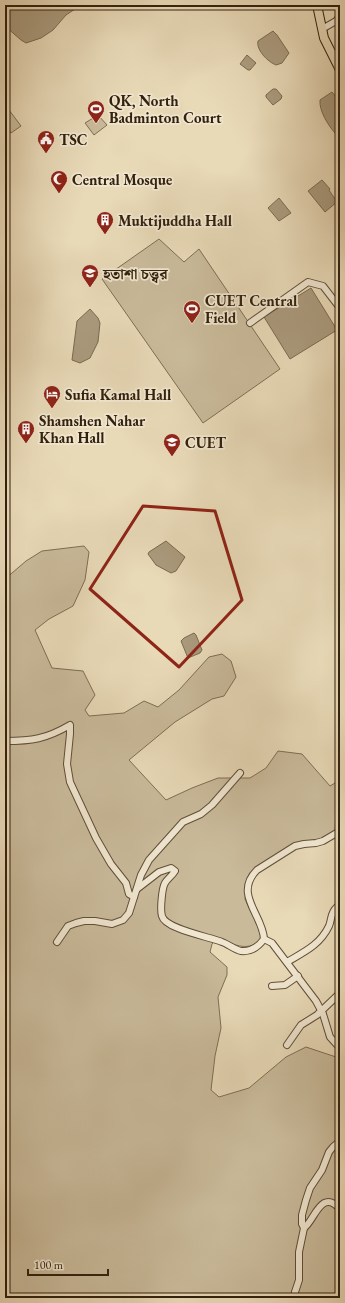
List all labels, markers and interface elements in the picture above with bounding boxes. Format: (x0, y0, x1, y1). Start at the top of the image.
place label: QK, North Badminton Court (109, 91, 222, 127)
sports icon: QK, North Badminton Court (86, 99, 106, 124)
public building icon: TSC (36, 129, 56, 154)
place label: TSC (59, 130, 87, 149)
mosque icon: Central Mosque (49, 169, 69, 194)
place label: Central Mosque (72, 170, 172, 189)
building icon: Muktijuddha Hall (95, 210, 115, 235)
place label: Muktijuddha Hall (118, 211, 233, 230)
school or university icon: হতাশা চত্ত্বর (80, 263, 100, 288)
place label: হতাশা চত্ত্বর (102, 264, 169, 284)
place label: CUET Central Field (205, 291, 298, 327)
sports icon: CUET Central Field (182, 299, 202, 324)
hotel icon: Sufia Kamal Hall (42, 384, 62, 409)
place label: Sufia Kamal Hall (65, 385, 172, 404)
place label: Shamshen Nahar Khan Hall (39, 411, 146, 447)
building icon: Shamshen Nahar Khan Hall (16, 419, 36, 444)
school or university icon: CUET (162, 432, 182, 457)
place label: CUET (185, 433, 226, 452)
scale bar (28, 1251, 108, 1277)
text: 100 m (34, 1257, 64, 1273)

